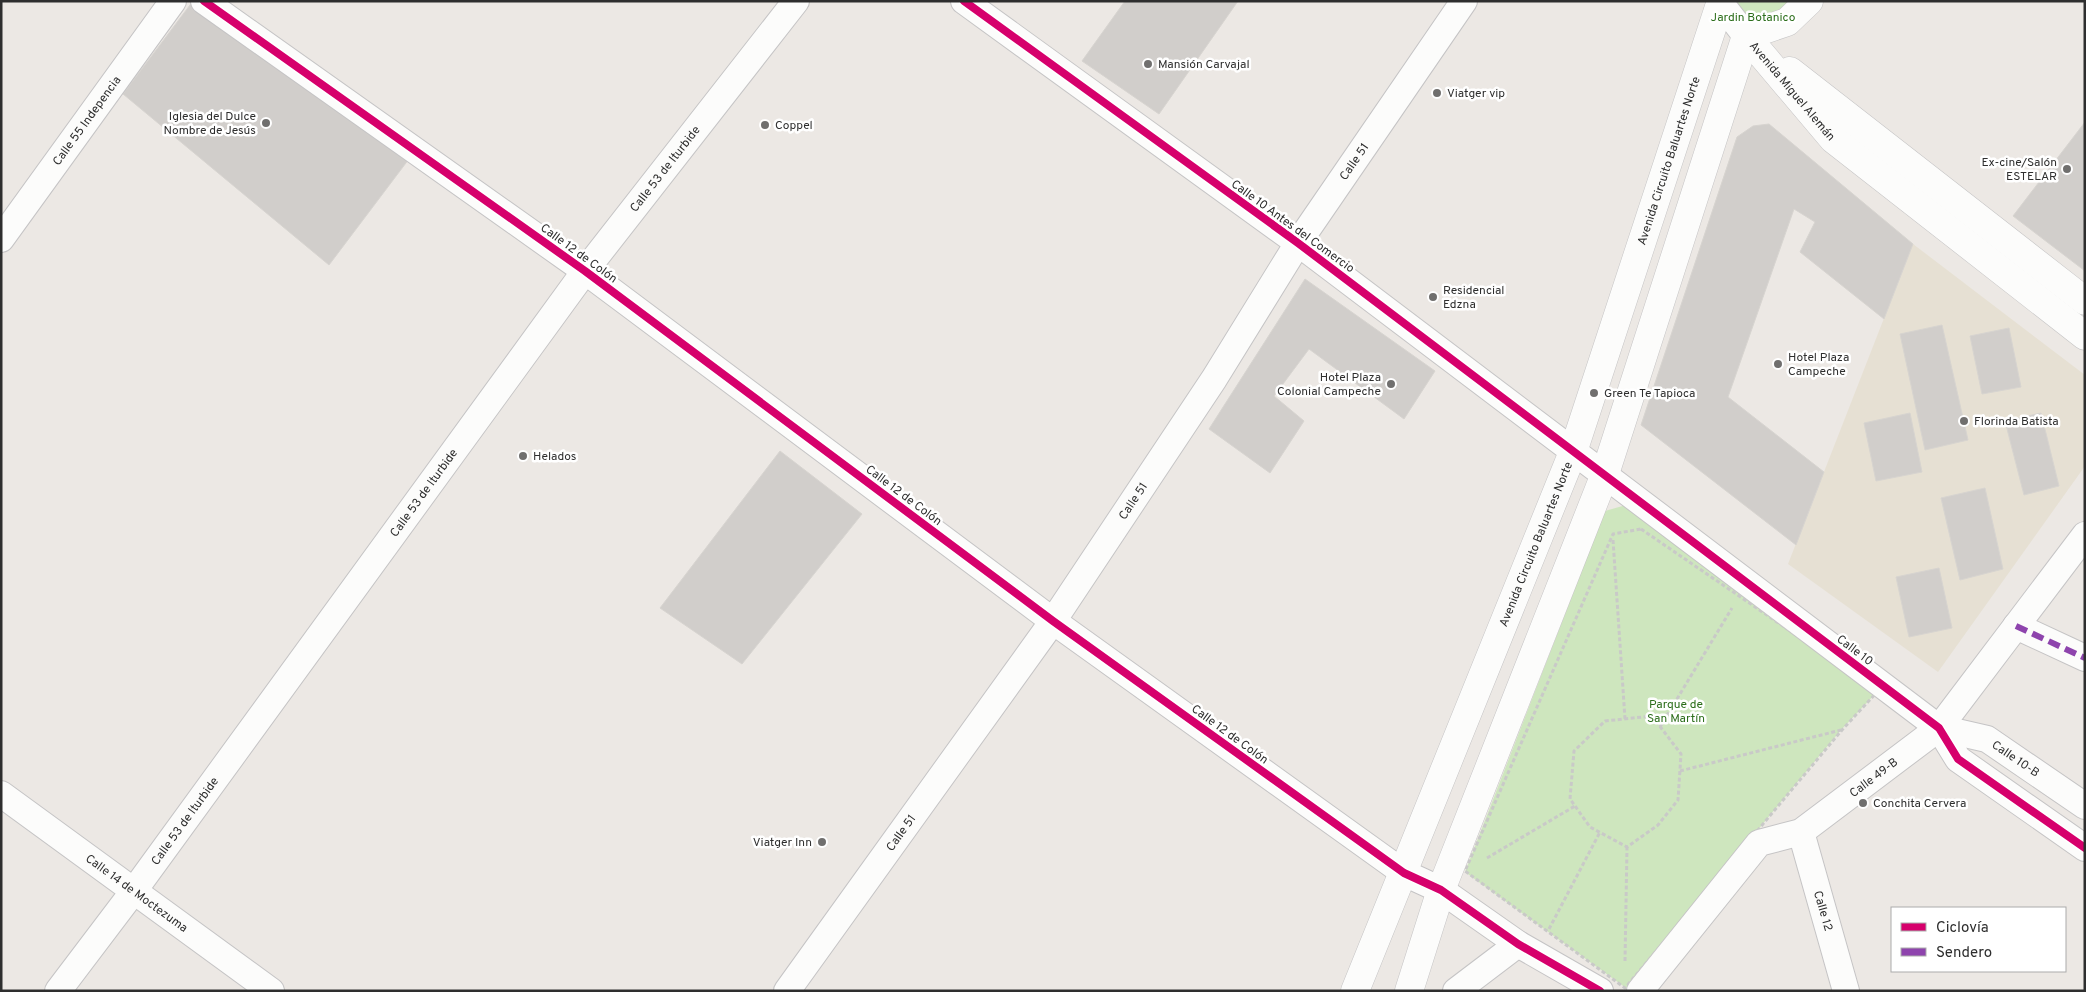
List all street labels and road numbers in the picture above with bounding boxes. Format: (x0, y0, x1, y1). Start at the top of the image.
street label: Avenida Miguel Alemán (1745, 39, 1838, 145)
street label: Calle 55 Indepencia (50, 73, 125, 169)
street label: Avenida Circuito Baluartes Norte (1634, 75, 1705, 247)
street label: Calle 53 de Iturbide (627, 123, 704, 216)
street label: Calle 51 (1336, 140, 1373, 184)
street label: Calle 10 Antes del Comercio (1228, 177, 1358, 277)
street label: Calle 12 de Colón (537, 220, 620, 287)
street label: Calle 53 de Iturbide (387, 446, 462, 541)
street label: Avenida Circuito Baluartes Norte (1496, 460, 1577, 629)
street label: Calle 12 de Colón (862, 462, 945, 530)
street label: Calle 51 (1116, 480, 1152, 523)
street label: Calle 10 (1833, 632, 1876, 670)
street label: Calle 12 de Colón (1188, 701, 1271, 768)
street label: Calle 10-B (1988, 737, 2042, 781)
street label: Calle 49-B (1847, 755, 1902, 802)
street label: Calle 53 de Iturbide (148, 774, 223, 869)
street label: Calle 51 (883, 812, 920, 855)
street label: Calle 14 de Moctezuma (82, 851, 191, 937)
street label: Calle 12 (1809, 889, 1836, 933)

